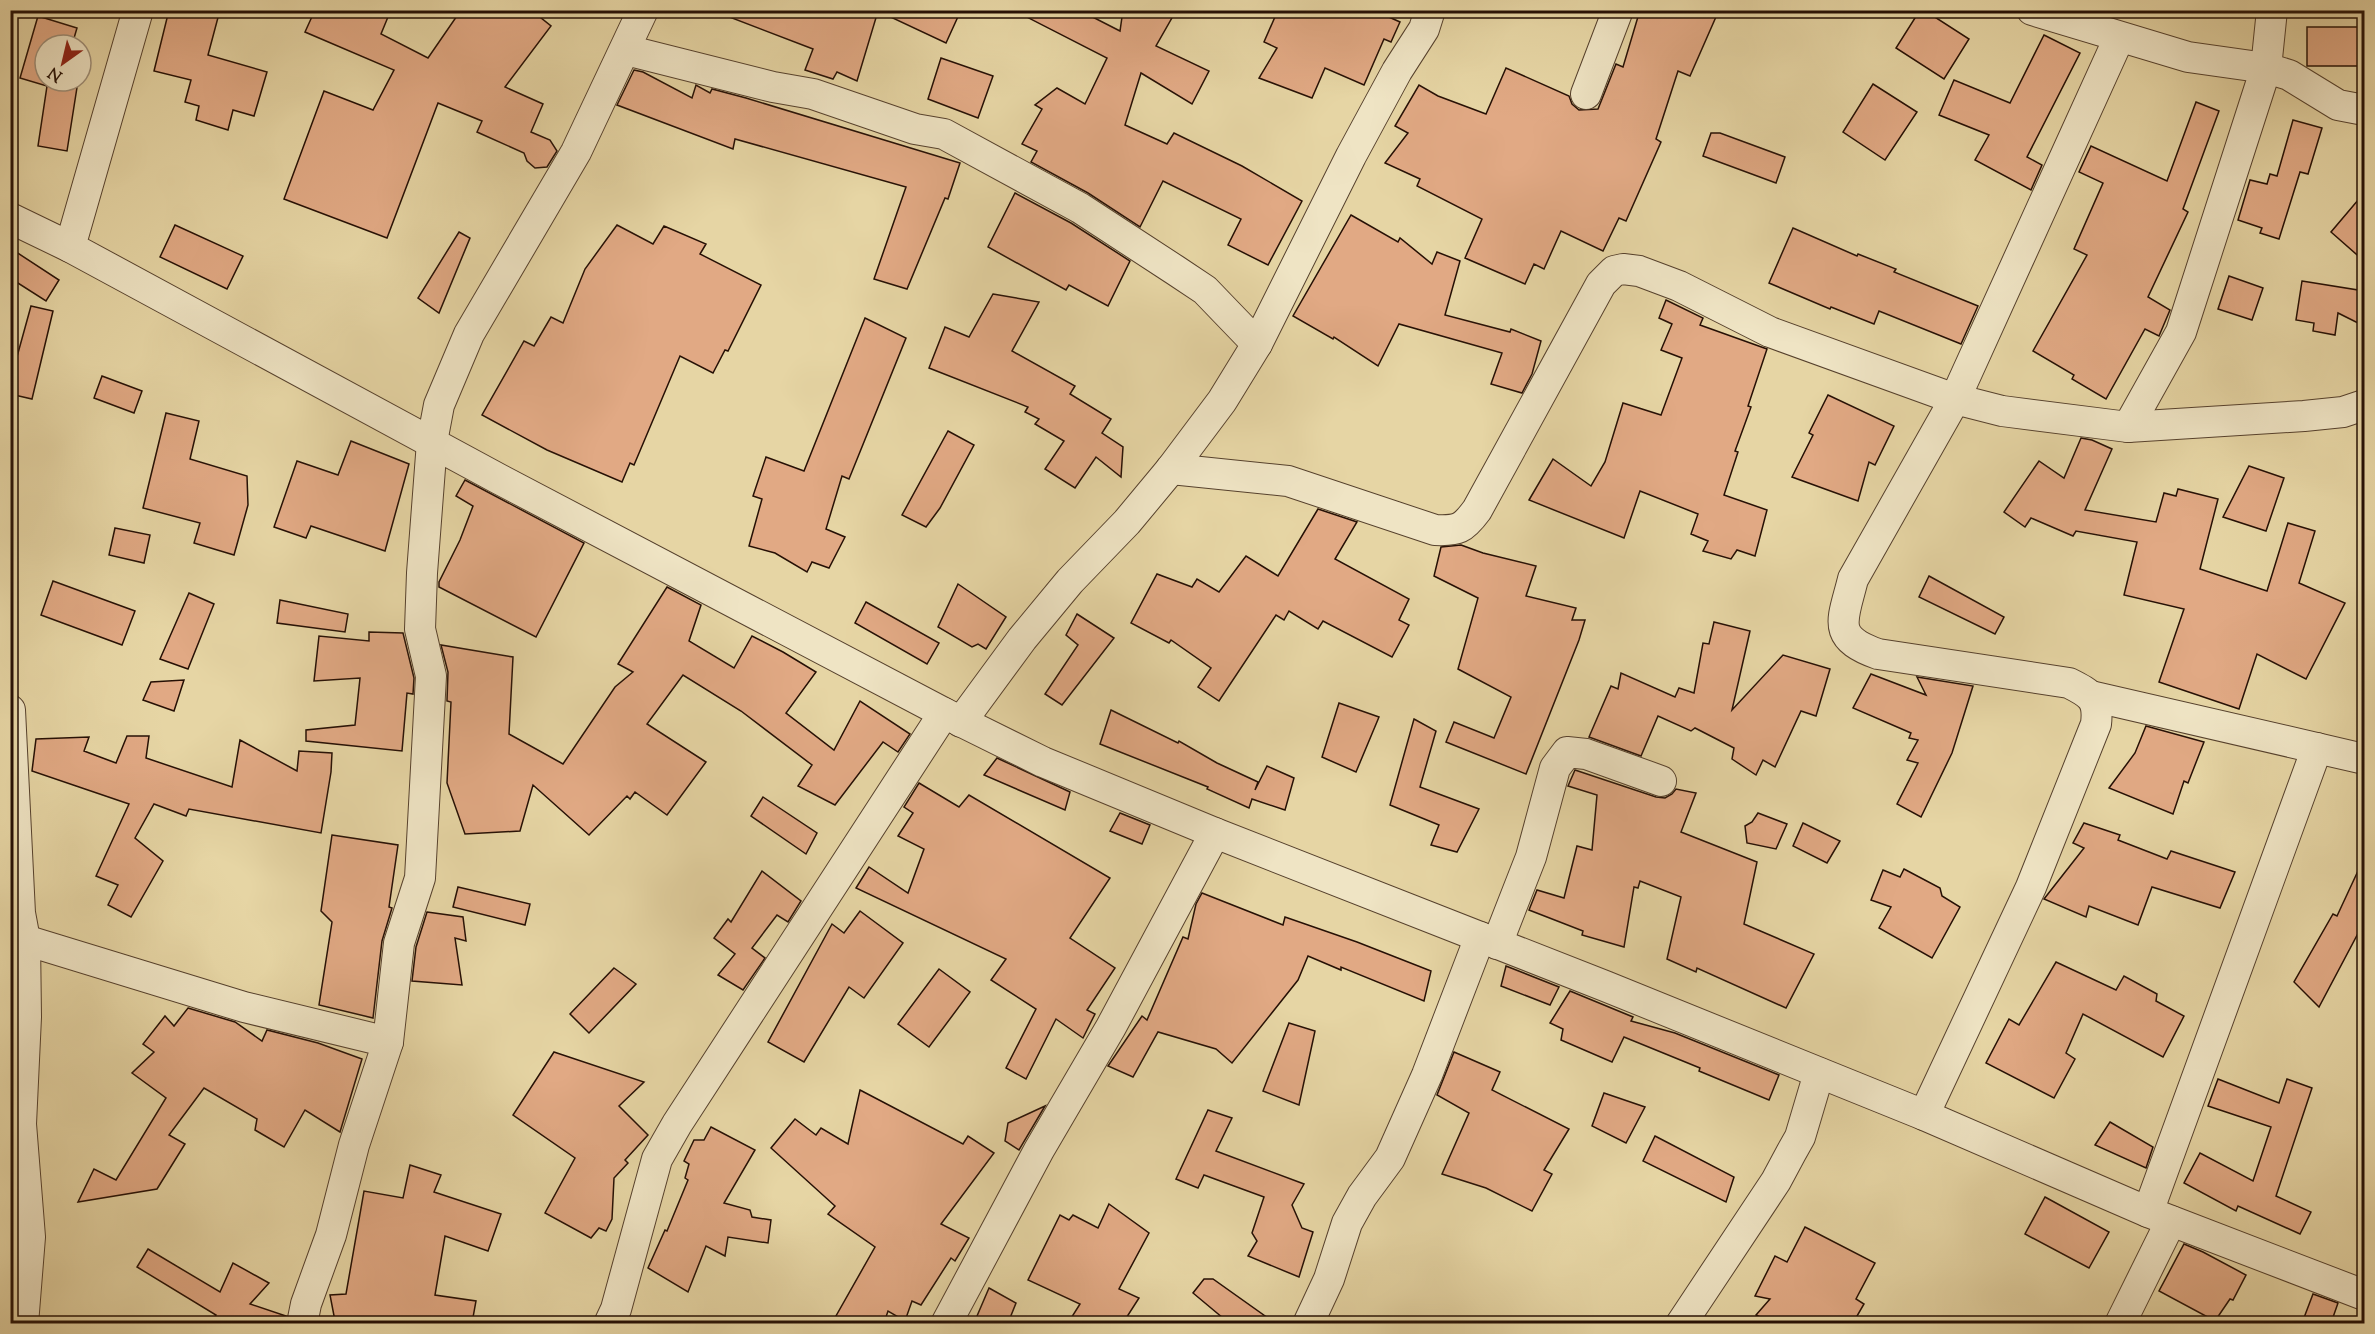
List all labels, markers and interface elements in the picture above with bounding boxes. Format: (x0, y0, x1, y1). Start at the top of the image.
north arrow (33, 33, 93, 93)
text: N (44, 60, 68, 86)

